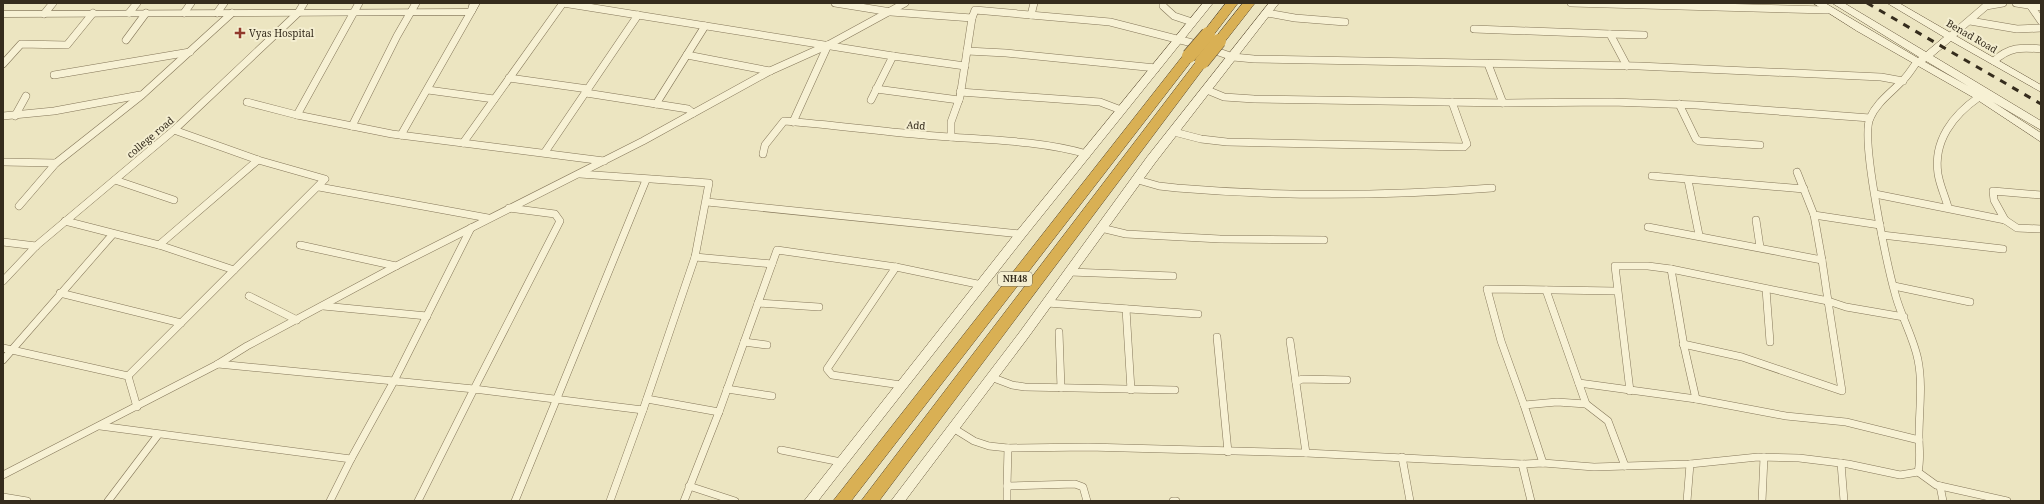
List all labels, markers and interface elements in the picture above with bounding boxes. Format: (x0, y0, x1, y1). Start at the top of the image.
street label: Benad Road (1944, 16, 2000, 56)
place label: Vyas Hospital (249, 26, 314, 40)
marker: Vyas Hospital (234, 27, 246, 39)
street label: college road (123, 113, 177, 161)
street label: Add (906, 117, 926, 133)
road number: NH48 (998, 272, 1032, 286)

